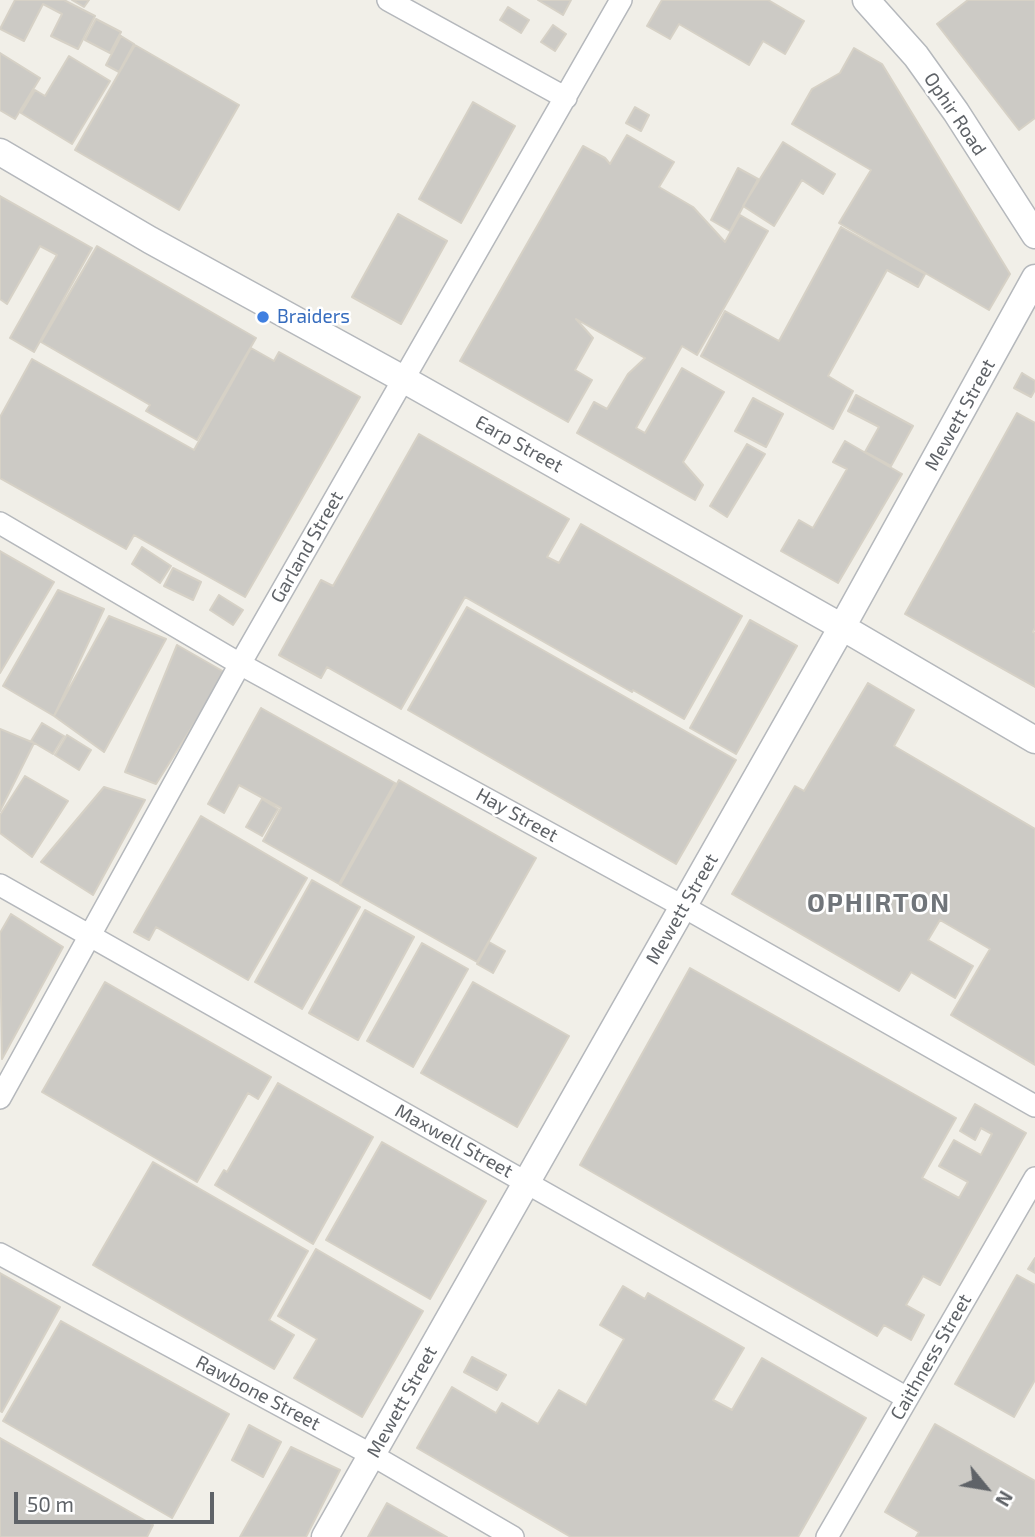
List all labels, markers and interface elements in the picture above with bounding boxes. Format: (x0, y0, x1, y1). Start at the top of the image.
street label: Ophir Road (919, 68, 991, 160)
place label: Braiders (277, 306, 350, 328)
marker: Braiders (255, 309, 271, 325)
street label: Mewett Street (920, 355, 1000, 475)
street label: Earp Street (471, 411, 567, 477)
street label: Garland Street (266, 487, 348, 607)
street label: Hay Street (472, 783, 562, 847)
street label: Mewett Street (641, 850, 723, 968)
district label: OPHIRTON (808, 887, 950, 919)
street label: Maxwell Street (391, 1099, 517, 1183)
street label: Caithness Street (886, 1290, 976, 1424)
street label: Mewett Street (362, 1342, 442, 1462)
street label: Rawbone Street (192, 1351, 324, 1435)
north arrow (951, 1453, 1021, 1523)
scale bar (18, 1478, 217, 1522)
text: N (991, 1487, 1018, 1510)
text: 50 m (27, 1491, 74, 1516)

